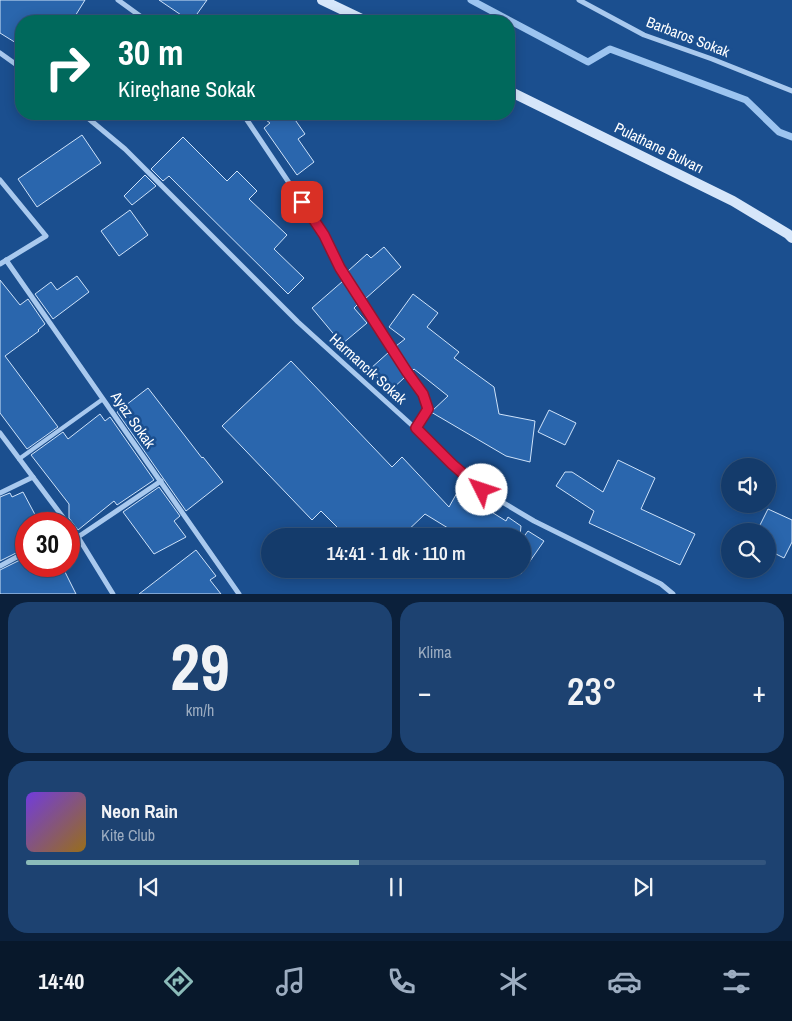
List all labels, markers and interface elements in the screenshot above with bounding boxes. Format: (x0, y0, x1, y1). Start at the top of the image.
street label: Barbaros Sokak (644, 11, 734, 62)
text: 30 m (118, 29, 183, 76)
icon: right (35, 35, 100, 100)
text: Kireçhane Sokak (118, 74, 255, 104)
street label: Pulathane Bulvarı (611, 117, 707, 178)
pin (281, 181, 323, 223)
icon: arrive (288, 188, 316, 216)
street label: Harmancık Sokak (325, 328, 412, 409)
street label: Ayaz Sokak (106, 386, 161, 453)
map controls (721, 458, 776, 578)
button: sound (721, 458, 776, 513)
position arrow (455, 463, 507, 515)
speed limit sign: 30 (15, 512, 80, 577)
button: search (721, 523, 776, 578)
text: 14:41 · 1 dk · 110 m (326, 540, 466, 566)
text: 29 (170, 623, 230, 710)
text: Klima (418, 641, 452, 663)
text: 23° (567, 666, 617, 717)
text: − (418, 673, 431, 711)
text: + (753, 673, 766, 711)
text: km/h (186, 699, 214, 721)
text: Neon Rain (101, 798, 178, 824)
text: Kite Club (101, 824, 155, 846)
icon: previous (135, 873, 163, 901)
icon: pause (382, 873, 410, 901)
icon: next (629, 873, 657, 901)
icon: directions (161, 964, 196, 999)
icon: music (273, 964, 308, 999)
icon: phone (384, 964, 419, 999)
icon: climate (496, 964, 531, 999)
icon: car (607, 964, 642, 999)
icon: filters (719, 964, 754, 999)
text: 14:40 (38, 966, 84, 996)

